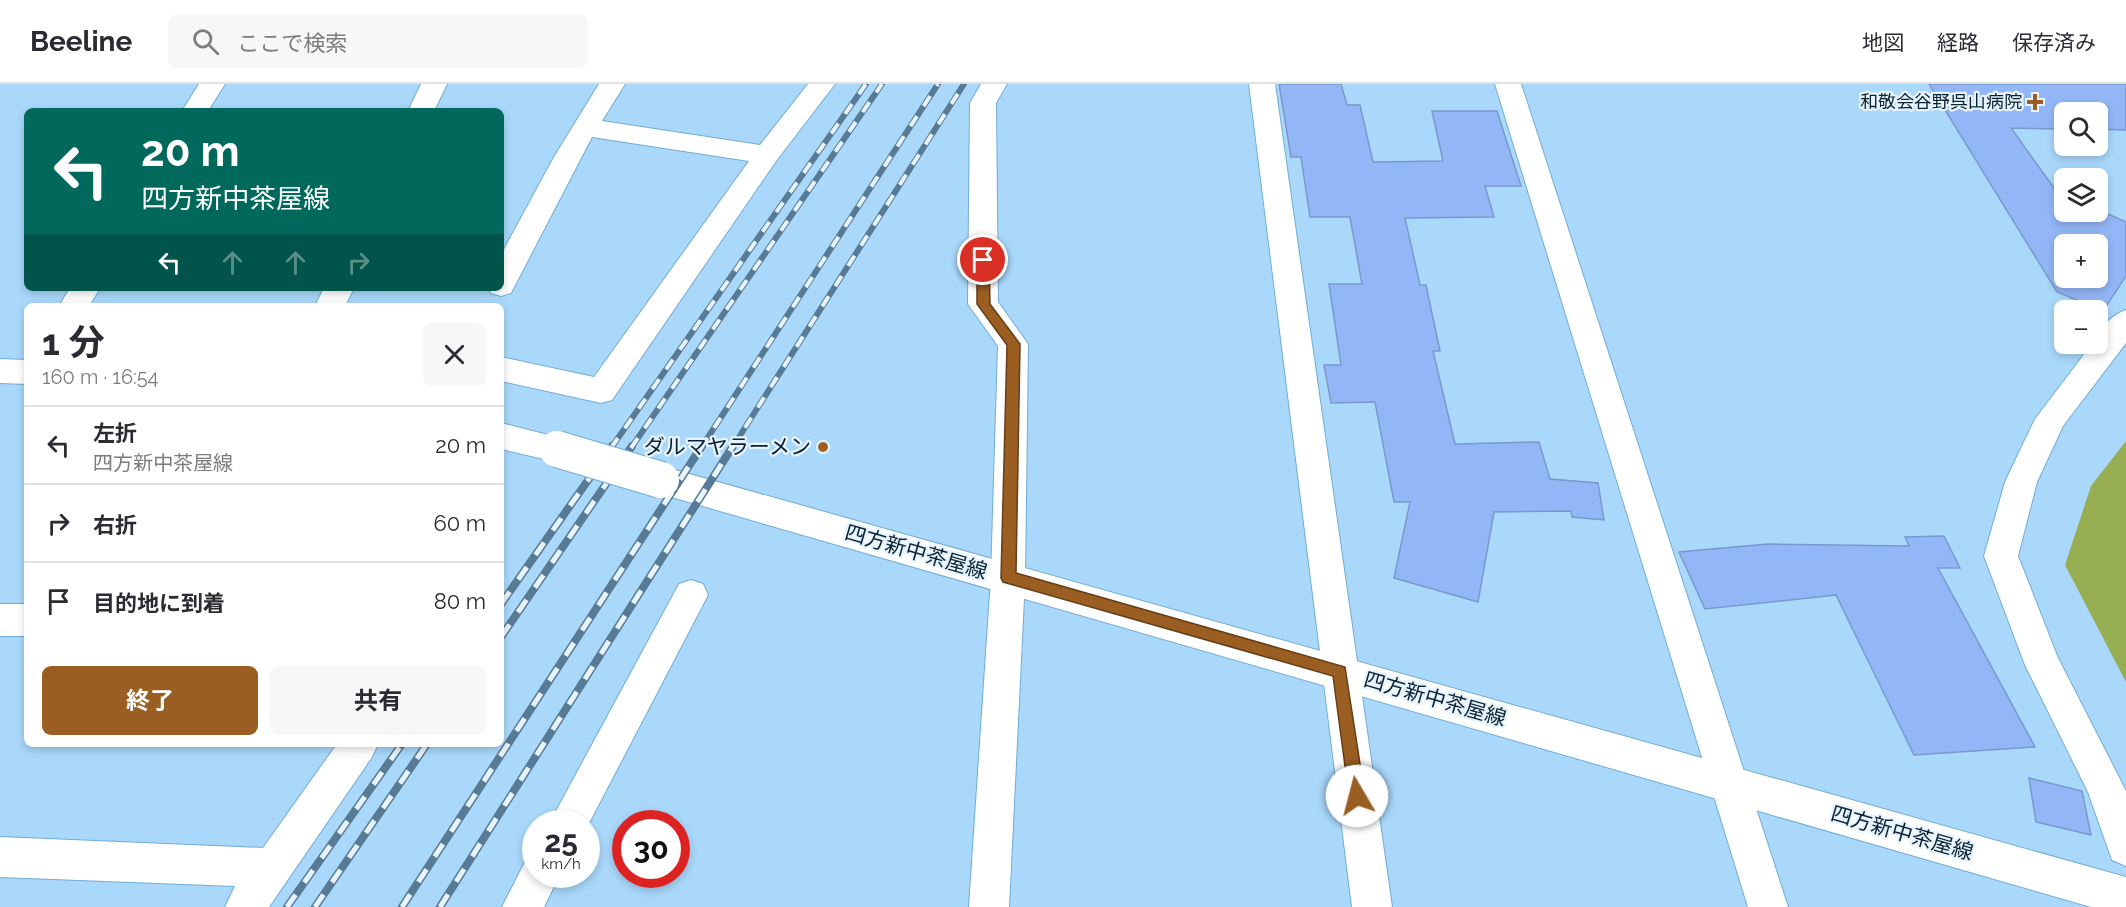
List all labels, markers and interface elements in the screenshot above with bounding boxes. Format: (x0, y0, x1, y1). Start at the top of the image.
search box (168, 14, 588, 68)
text: Beeline (30, 25, 132, 58)
icon: search (189, 25, 222, 58)
text: ここで検索 (237, 30, 347, 56)
text: 地図 (1862, 30, 1904, 55)
text: 経路 (1937, 30, 1979, 55)
text: 保存済み (2012, 30, 2096, 55)
place label: 和敬会谷野呉山病院 (1860, 91, 2022, 112)
marker: 和敬会谷野呉山病院 (2026, 93, 2044, 111)
map controls (2054, 102, 2108, 354)
button: search (2054, 102, 2108, 156)
text: 20 m (141, 127, 240, 176)
icon: left (42, 132, 120, 210)
button: layers (2054, 168, 2108, 222)
text: 四方新中茶屋線 (141, 183, 330, 214)
pin (957, 234, 1008, 285)
button: + (2054, 234, 2108, 288)
icon: arrive (966, 243, 999, 276)
icon: left (153, 246, 186, 279)
icon: ahead (216, 246, 249, 279)
icon: ahead (279, 246, 312, 279)
icon: right (342, 246, 375, 279)
button: − (2054, 300, 2108, 354)
text: 1 分 (42, 321, 104, 363)
button: close (423, 323, 486, 386)
text: 160 m · 16:54 (42, 365, 159, 389)
text: 左折 (93, 420, 137, 446)
icon: left (42, 429, 75, 462)
text: 20 m (435, 432, 486, 458)
place label: ダルマヤラーメン (644, 434, 811, 459)
marker: ダルマヤラーメン (816, 440, 830, 454)
text: 四方新中茶屋線 (93, 451, 233, 475)
icon: right (42, 507, 75, 540)
text: 60 m (433, 510, 486, 536)
text: 右折 (93, 512, 137, 538)
street label: 四方新中茶屋線 (842, 519, 990, 584)
icon: arrive (42, 585, 75, 618)
text: 80 m (434, 588, 486, 614)
text: 目的地に到着 (93, 590, 225, 616)
button: 終了 (42, 666, 258, 735)
button: 共有 (270, 666, 486, 735)
street label: 四方新中茶屋線 (1361, 666, 1509, 731)
position arrow (1325, 764, 1389, 828)
street label: 四方新中茶屋線 (1828, 800, 1976, 865)
speed limit sign: 30 (612, 810, 690, 888)
text: 25 (544, 824, 578, 859)
text: km/h (541, 855, 581, 873)

